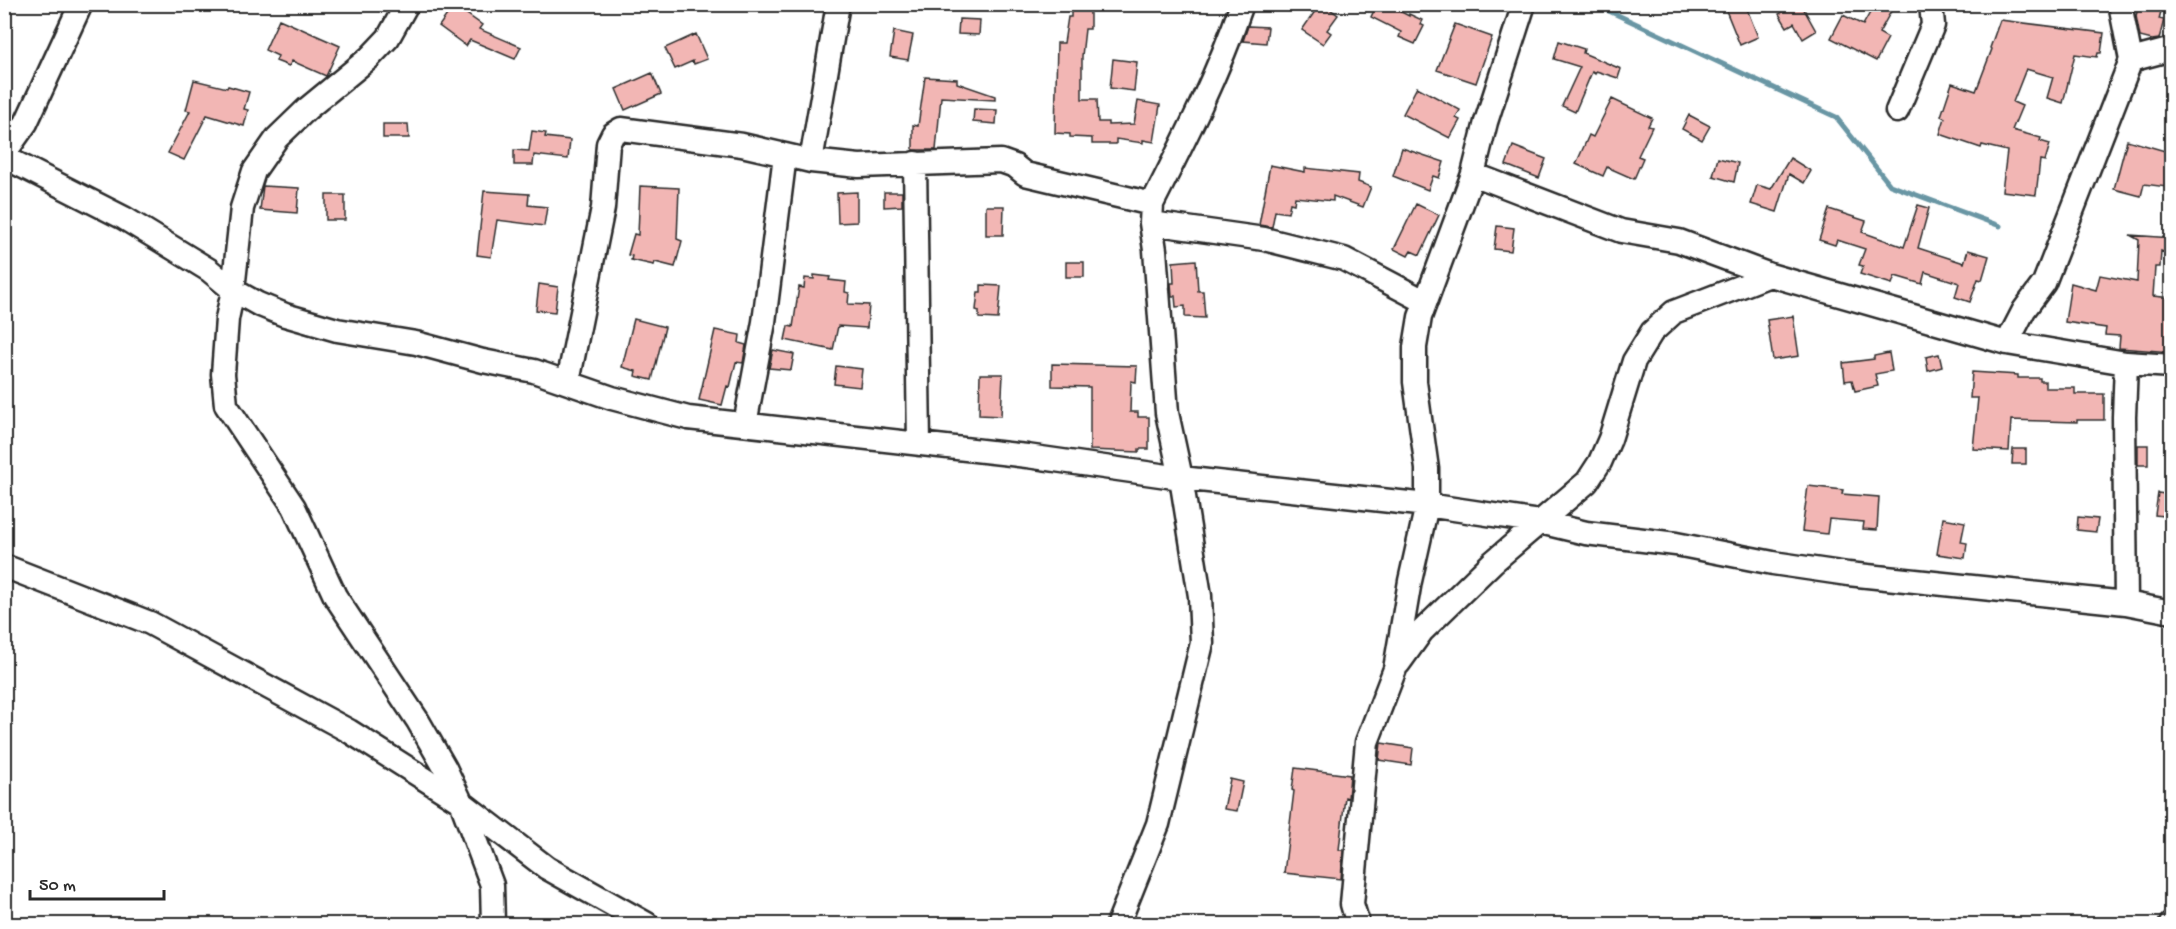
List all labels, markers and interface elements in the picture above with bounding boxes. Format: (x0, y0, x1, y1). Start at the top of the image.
scale bar (30, 863, 164, 901)
text: 50 m (39, 876, 76, 897)

